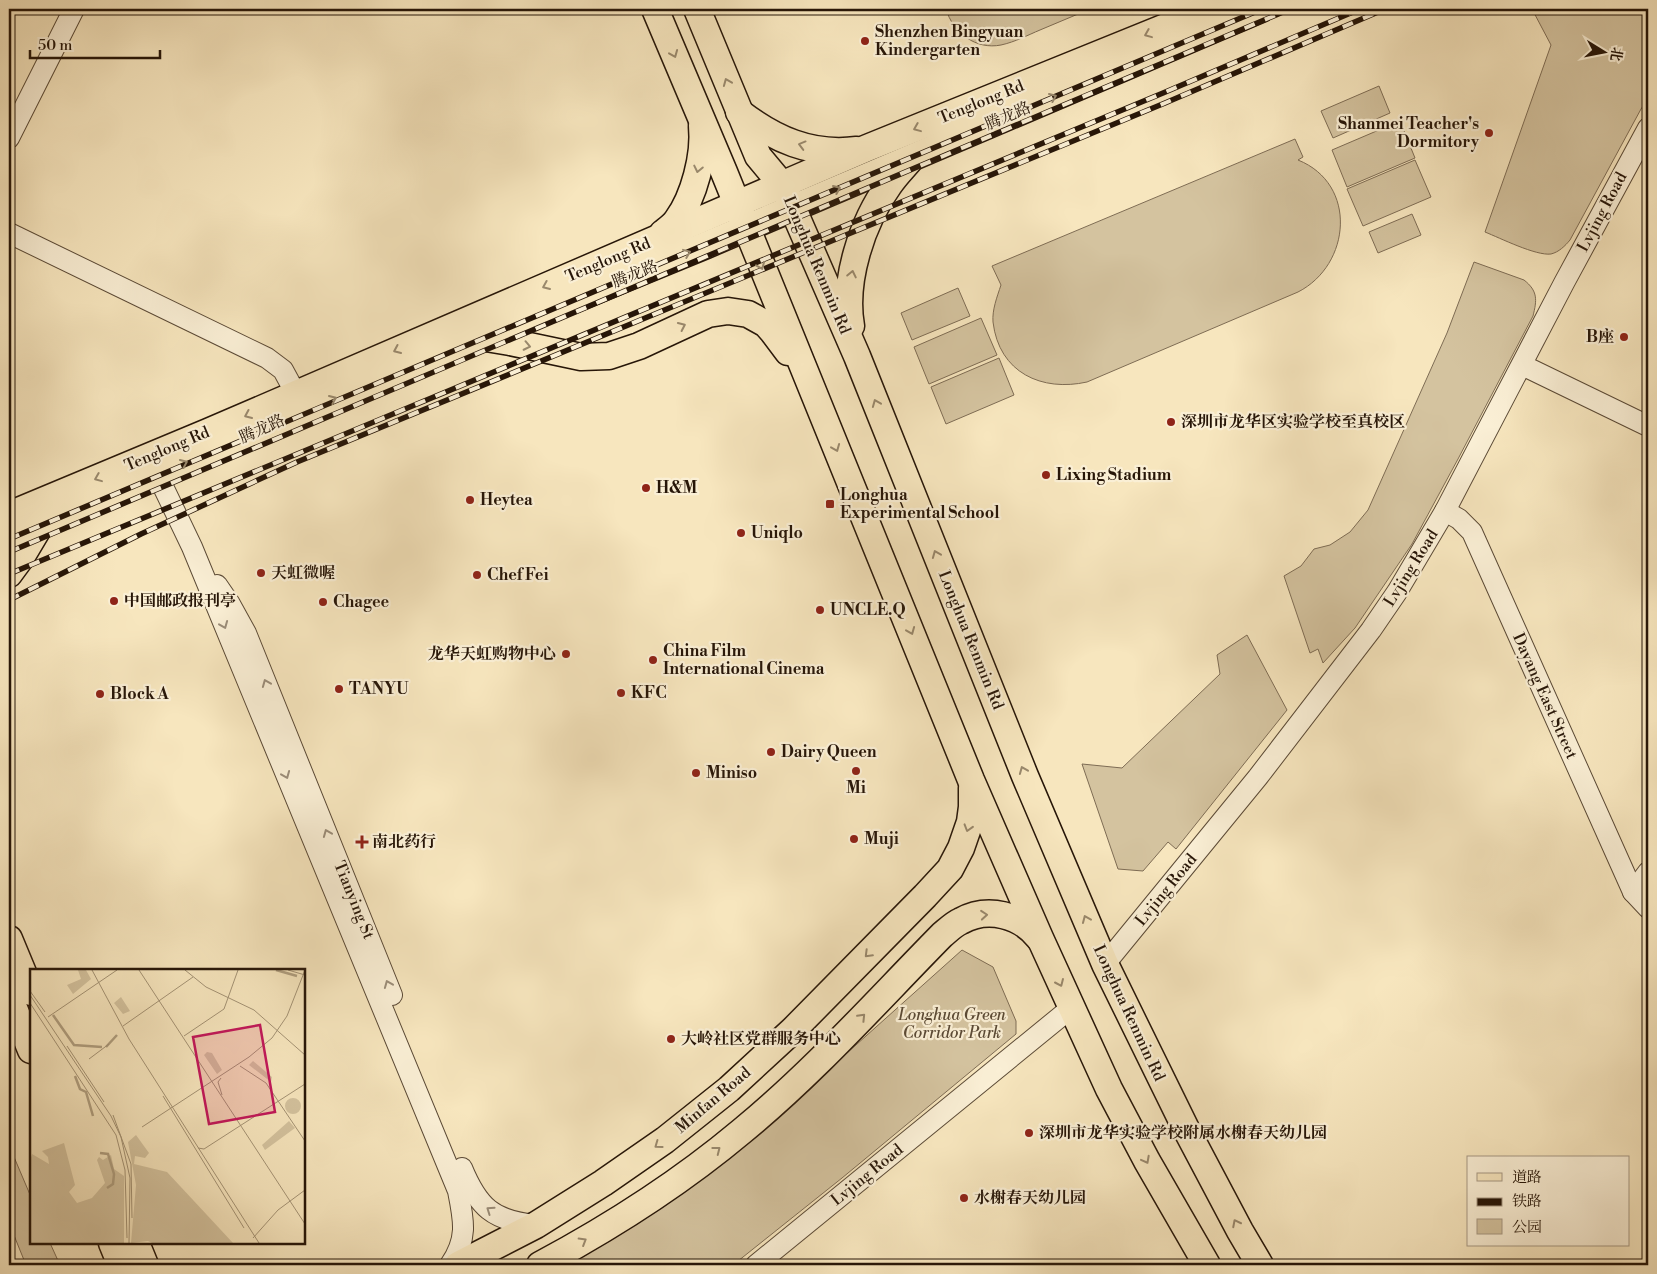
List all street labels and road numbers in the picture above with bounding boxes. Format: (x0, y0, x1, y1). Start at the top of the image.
street label: Tenglong Rd (935, 76, 1027, 128)
street label: 腾龙路 (982, 97, 1034, 135)
street label: Lvjing Road (1573, 169, 1631, 255)
street label: Longhua Renmin Rd (779, 193, 855, 337)
street label: Tenglong Rd (562, 233, 654, 287)
street label: 腾龙路 (609, 256, 661, 292)
street label: 腾龙路 (236, 410, 288, 448)
street label: Tenglong Rd (121, 422, 213, 476)
street label: Lvjing Road (1379, 526, 1443, 610)
street label: Longhua Renmin Rd (934, 568, 1008, 712)
street label: Dayang East Street (1508, 630, 1582, 763)
street label: Lvjing Road (1131, 850, 1201, 930)
street label: Tianying St (329, 858, 379, 943)
street label: Longhua Renmin Rd (1089, 942, 1169, 1084)
street label: Minfan Road (671, 1063, 755, 1137)
street label: Lvjing Road (827, 1140, 907, 1210)

